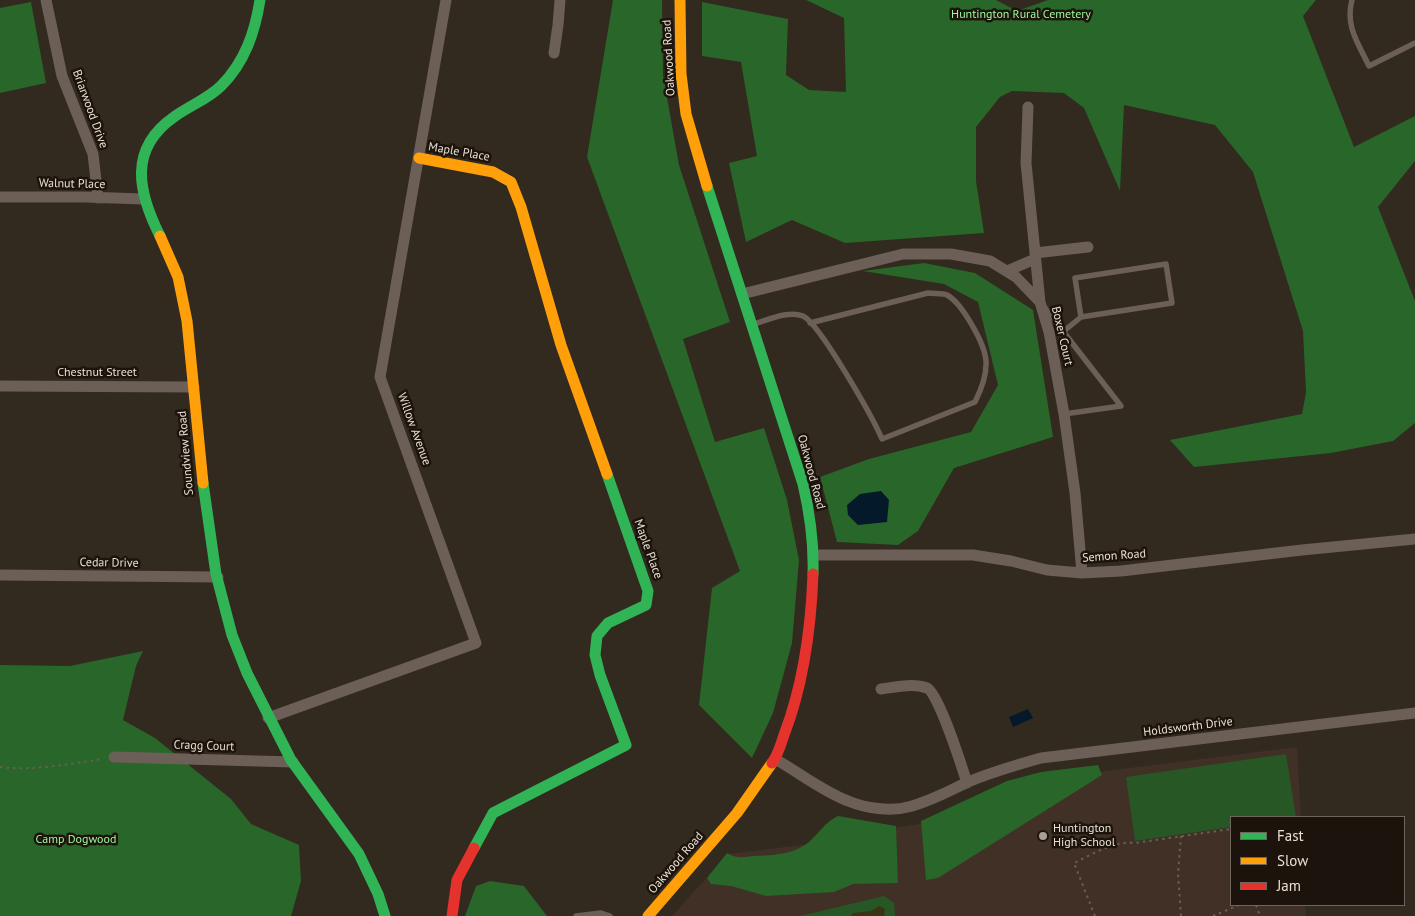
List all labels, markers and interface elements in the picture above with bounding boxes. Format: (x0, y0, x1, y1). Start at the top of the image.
park label: Huntington Rural Cemetery (951, 8, 1091, 22)
street label: Oakwood Road (660, 19, 678, 97)
street label: Briarwood Drive (69, 68, 111, 150)
street label: Maple Place (427, 140, 491, 164)
street label: Walnut Place (39, 176, 105, 192)
street label: Boxer Court (1048, 305, 1076, 367)
street label: Chestnut Street (57, 366, 137, 380)
street label: Willow Avenue (394, 391, 434, 467)
street label: Soundview Road (175, 410, 197, 496)
street label: Oakwood Road (794, 433, 828, 511)
street label: Maple Place (631, 517, 665, 581)
street label: Semon Road (1082, 547, 1146, 565)
street label: Cedar Drive (79, 555, 139, 571)
street label: Holdsworth Drive (1143, 714, 1233, 740)
street label: Cragg Court (173, 738, 235, 754)
legend (1230, 816, 1405, 906)
place label: Huntington High School (1053, 822, 1115, 850)
text: Fast (1277, 826, 1304, 845)
street label: Oakwood Road (645, 829, 707, 897)
marker: Huntington High School (1037, 830, 1049, 842)
park label: Camp Dogwood (36, 833, 116, 847)
text: Slow (1277, 851, 1308, 870)
text: Jam (1277, 876, 1301, 895)

